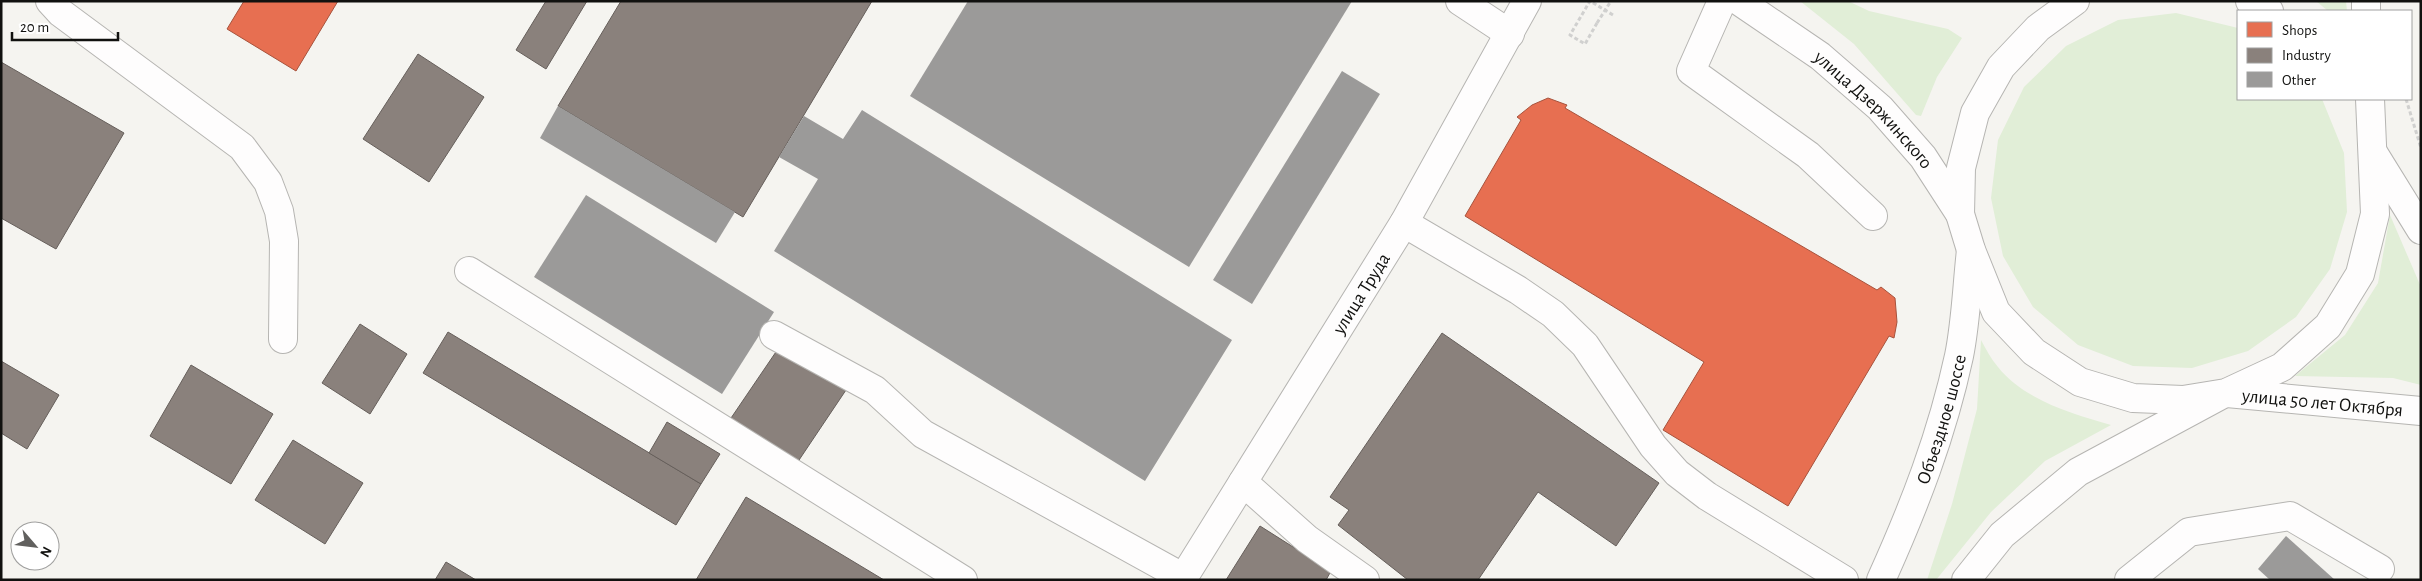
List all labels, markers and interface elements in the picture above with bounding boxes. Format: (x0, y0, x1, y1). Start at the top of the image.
scale bar (12, 10, 119, 42)
legend (2237, 10, 2412, 100)
text: 20 m (20, 20, 49, 35)
text: Shops (2282, 23, 2317, 38)
street label: улица Дзержинского (1809, 47, 1936, 172)
text: Industry (2282, 48, 2331, 63)
text: Other (2282, 73, 2316, 88)
street label: улица Труда (1329, 250, 1394, 338)
street label: Объездное шоссе (1914, 353, 1970, 487)
street label: улица 50 лет Октября (2240, 386, 2404, 420)
north arrow (10, 521, 60, 571)
text: N (37, 544, 54, 559)

